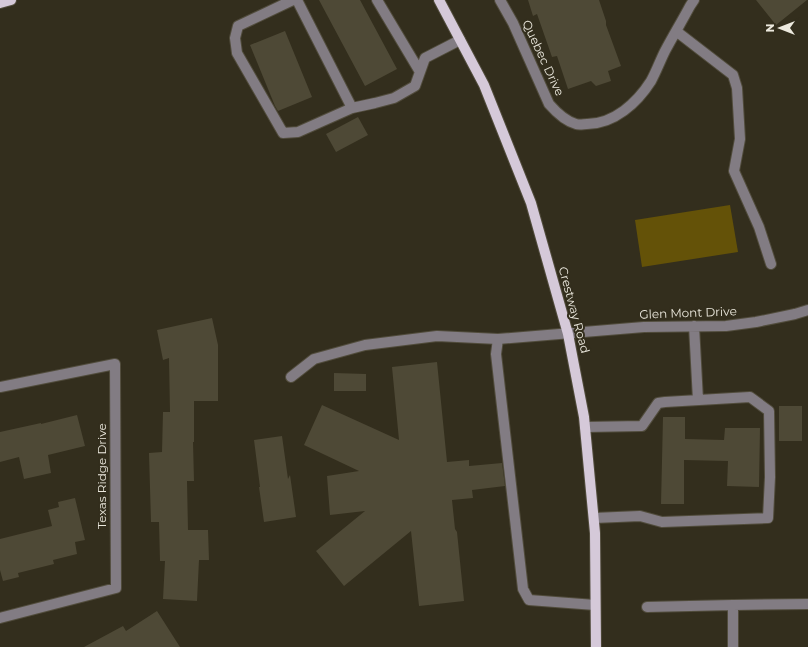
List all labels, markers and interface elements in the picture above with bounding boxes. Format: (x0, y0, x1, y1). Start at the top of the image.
north arrow (760, 8, 800, 48)
street label: Quebec Drive (519, 17, 568, 98)
text: N (763, 24, 777, 32)
street label: Crestway Road (556, 265, 593, 355)
street label: Glen Mont Drive (639, 303, 737, 322)
street label: Texas Ridge Drive (94, 423, 109, 529)

